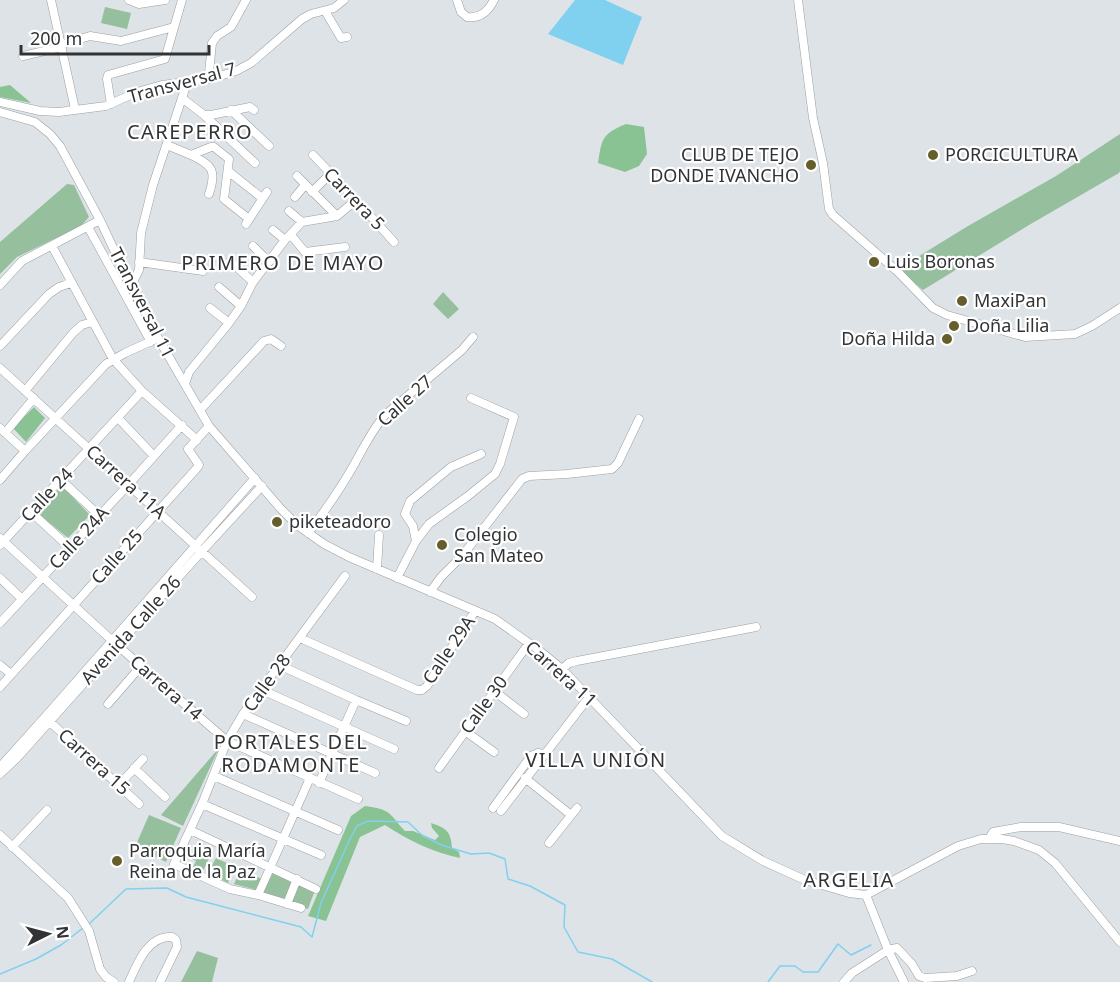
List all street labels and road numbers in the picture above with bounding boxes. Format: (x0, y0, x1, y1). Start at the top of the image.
street label: Transversal 7 (125, 56, 239, 108)
street label: Carrera 5 (319, 162, 391, 235)
street label: Transversal 11 (105, 243, 181, 362)
street label: Calle 27 (372, 369, 437, 431)
street label: Carrera 11A (81, 439, 172, 524)
street label: Calle 24 (15, 462, 78, 527)
street label: Calle 24A (43, 500, 114, 574)
street label: Calle 25 (85, 524, 147, 589)
street label: Avenida Calle 26 (75, 570, 186, 689)
street label: Calle 29A (417, 610, 480, 688)
street label: Carrera 11 (521, 635, 603, 712)
street label: Carrera 14 (125, 649, 208, 725)
street label: Calle 28 (237, 649, 295, 716)
street label: Calle 30 (454, 671, 512, 738)
street label: Carrera 15 (54, 723, 136, 800)

